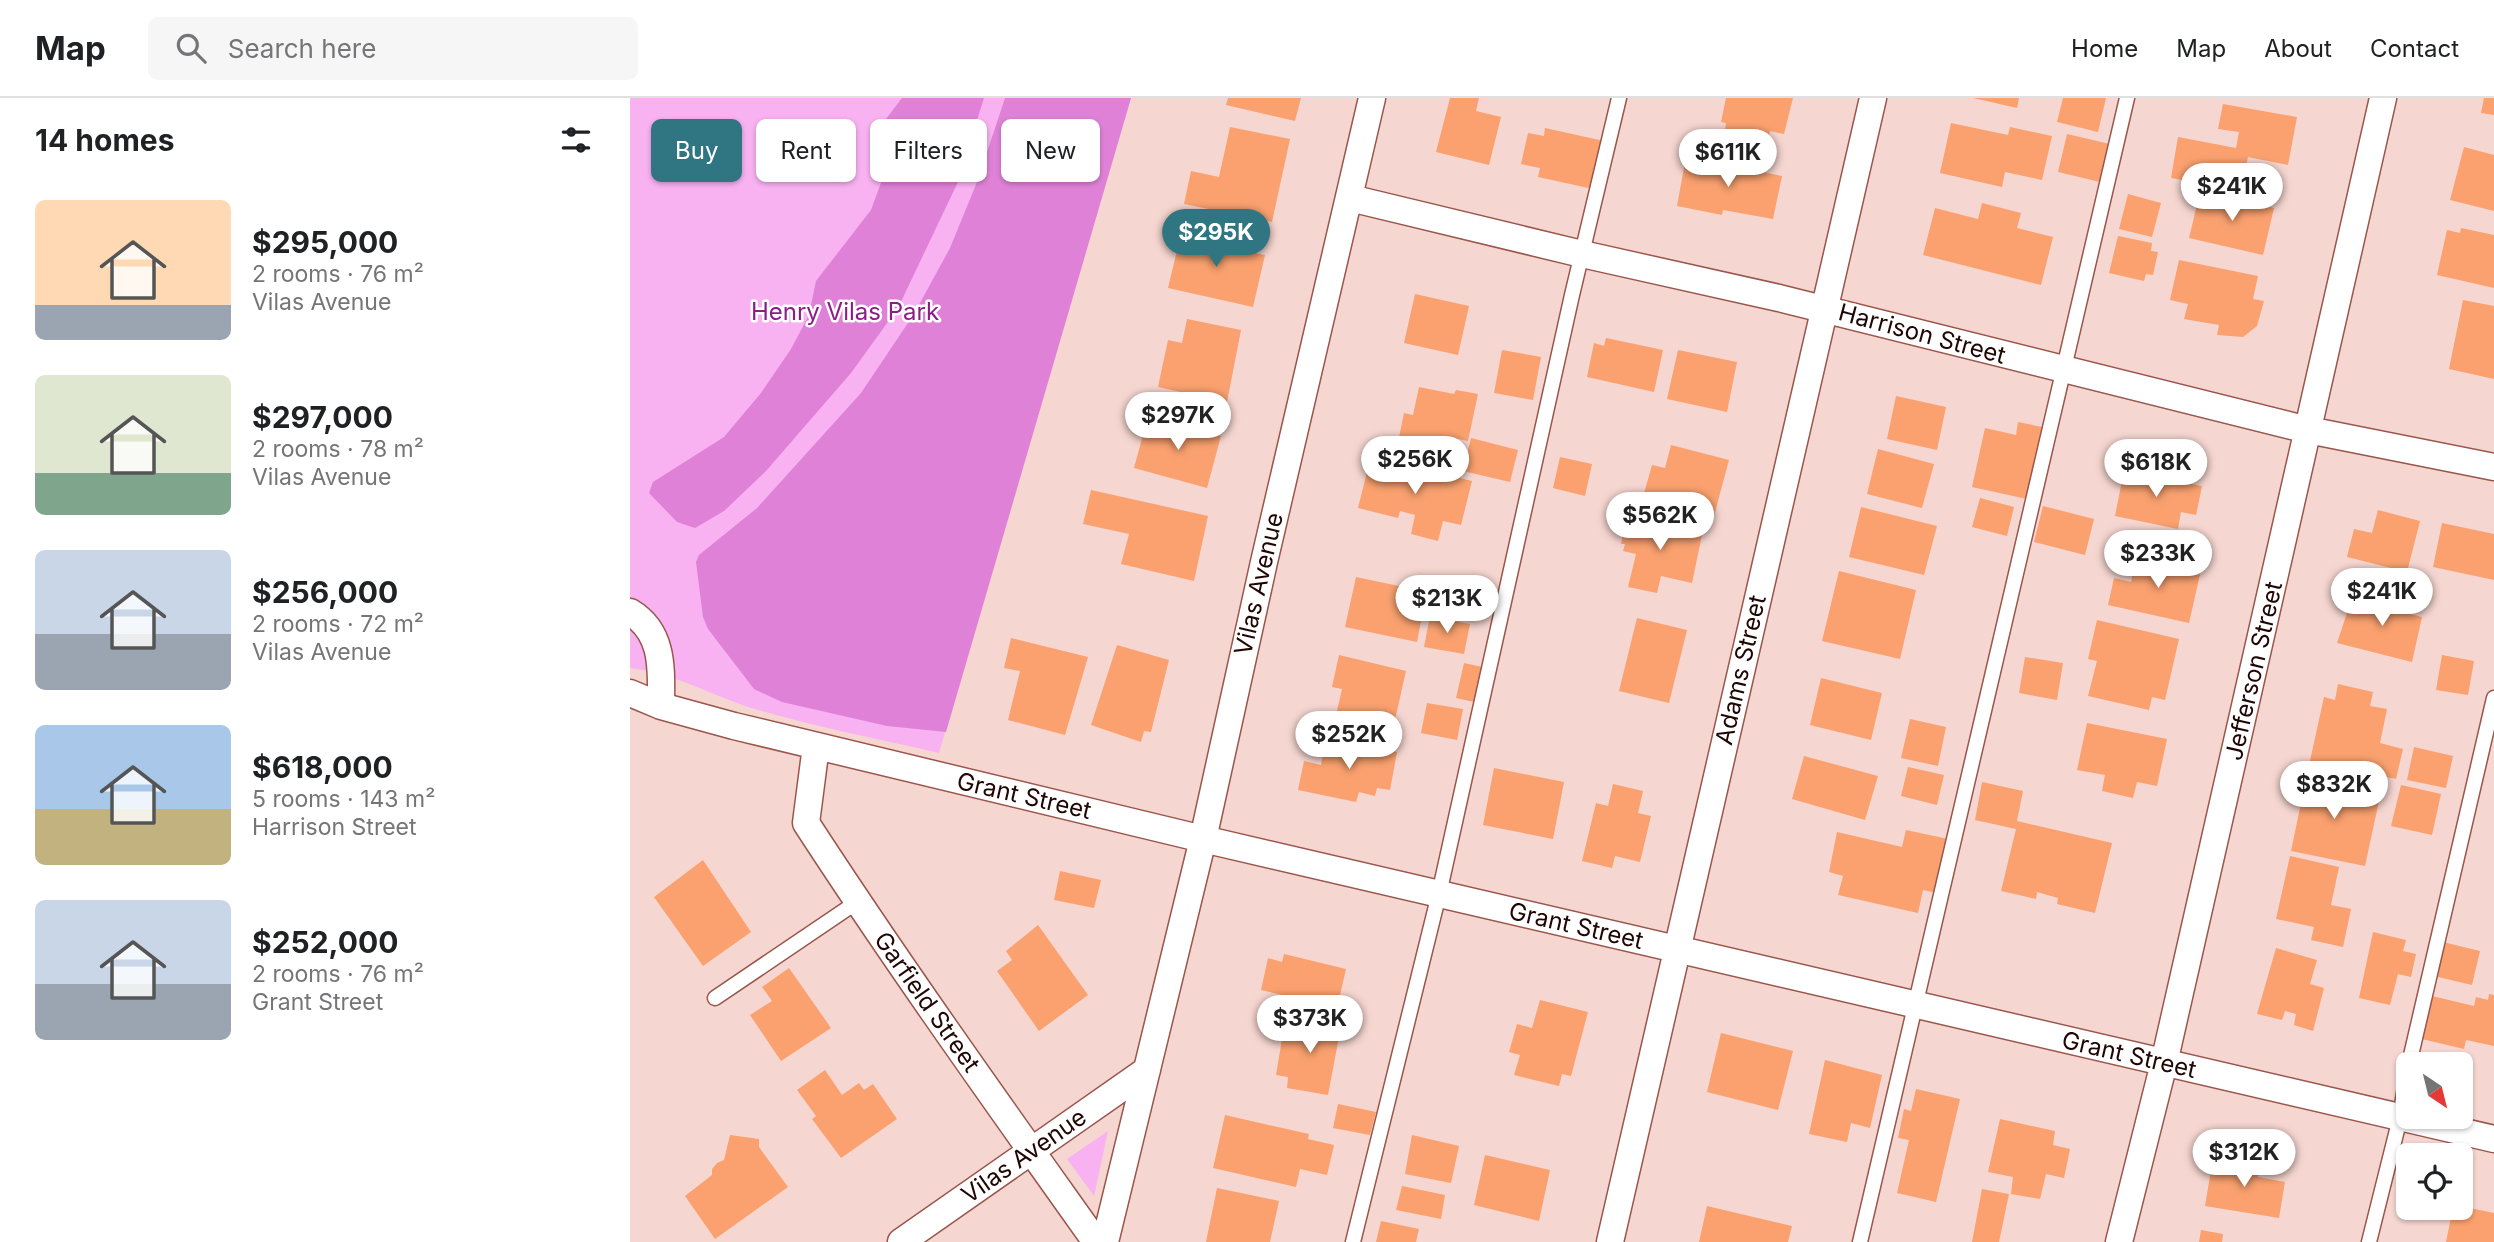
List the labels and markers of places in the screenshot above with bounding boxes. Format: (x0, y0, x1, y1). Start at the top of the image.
pin: $611K (1679, 130, 1777, 189)
pin: $241K (2183, 164, 2281, 223)
pin: $295K (1167, 209, 1265, 269)
pin: $297K (1129, 392, 1227, 452)
pin: $256K (1366, 436, 1464, 496)
pin: $618K (2107, 440, 2205, 499)
pin: $562K (1611, 492, 1709, 552)
pin: $233K (2109, 531, 2207, 590)
pin: $241K (2333, 568, 2431, 628)
pin: $213K (1398, 575, 1496, 635)
pin: $252K (1300, 712, 1398, 771)
pin: $832K (2285, 762, 2383, 821)
pin: $373K (1261, 996, 1359, 1055)
pin: $312K (2195, 1130, 2293, 1189)

